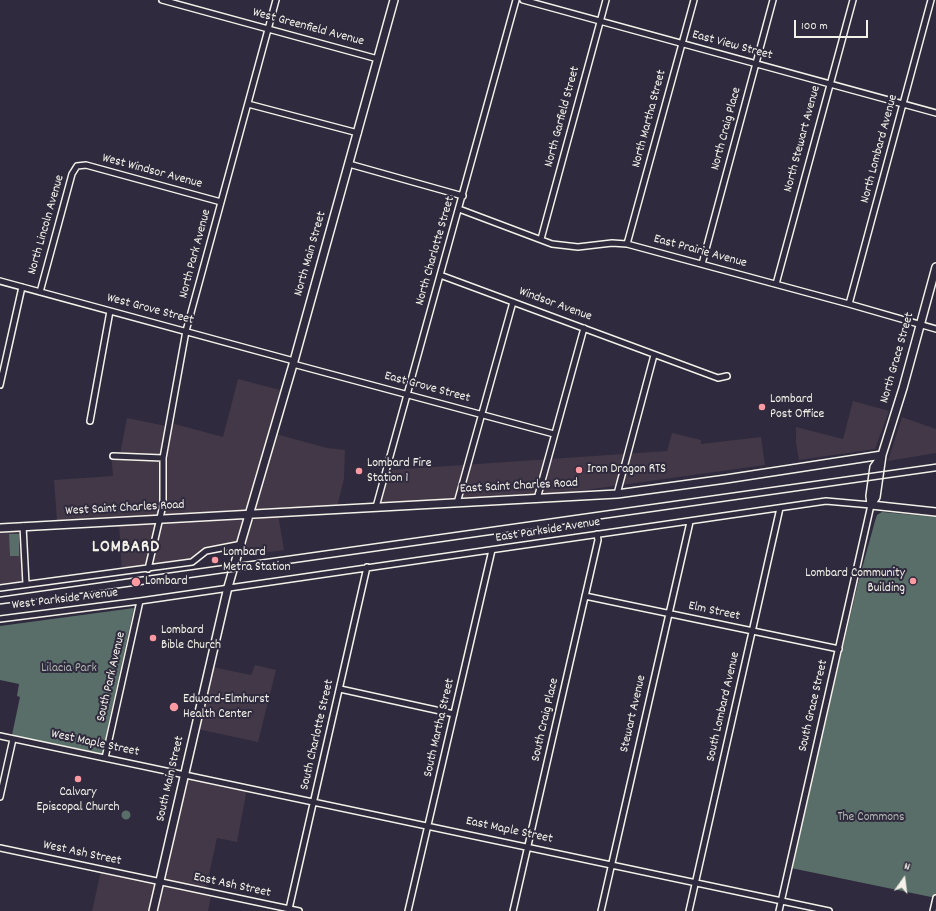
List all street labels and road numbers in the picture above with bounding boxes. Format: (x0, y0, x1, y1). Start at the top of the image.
street label: West Greenfield Avenue (251, 6, 365, 50)
street label: East View Street (690, 28, 774, 64)
street label: North Garfield Street (542, 65, 584, 169)
street label: North Martha Street (629, 68, 671, 170)
street label: North Stewart Avenue (781, 84, 825, 194)
street label: North Craig Place (708, 86, 746, 172)
street label: North Lombard Avenue (858, 93, 902, 205)
street label: West Windsor Avenue (100, 151, 204, 193)
street label: North Lincoln Avenue (25, 173, 69, 277)
street label: North Charlotte Street (413, 195, 459, 307)
street label: North Park Avenue (177, 208, 215, 300)
street label: North Main Street (291, 210, 331, 298)
street label: East Prairie Avenue (652, 232, 748, 272)
street label: Windsor Avenue (516, 285, 594, 325)
street label: West Grove Street (105, 291, 195, 329)
street label: North Grace Street (878, 311, 918, 405)
street label: East Grove Street (382, 369, 472, 407)
street label: East Saint Charles Road (460, 476, 578, 498)
street label: West Saint Charles Road (65, 498, 185, 520)
street label: East Parkside Avenue (495, 515, 601, 547)
street label: West Parkside Avenue (11, 586, 119, 614)
street label: Elm Street (687, 599, 741, 625)
street label: South Park Avenue (94, 631, 130, 723)
street label: South Lombard Avenue (704, 651, 744, 763)
street label: South Grace Street (796, 659, 832, 753)
street label: Stewart Avenue (618, 674, 650, 754)
street label: South Martha Street (421, 677, 459, 779)
street label: South Craig Place (529, 677, 563, 763)
street label: South Charlotte Street (298, 678, 338, 792)
street label: West Maple Street (50, 727, 140, 761)
street label: South Main Street (154, 735, 188, 823)
street label: East Maple Street (464, 814, 554, 848)
street label: West Ash Street (41, 838, 123, 870)
street label: East Ash Street (192, 870, 272, 902)

